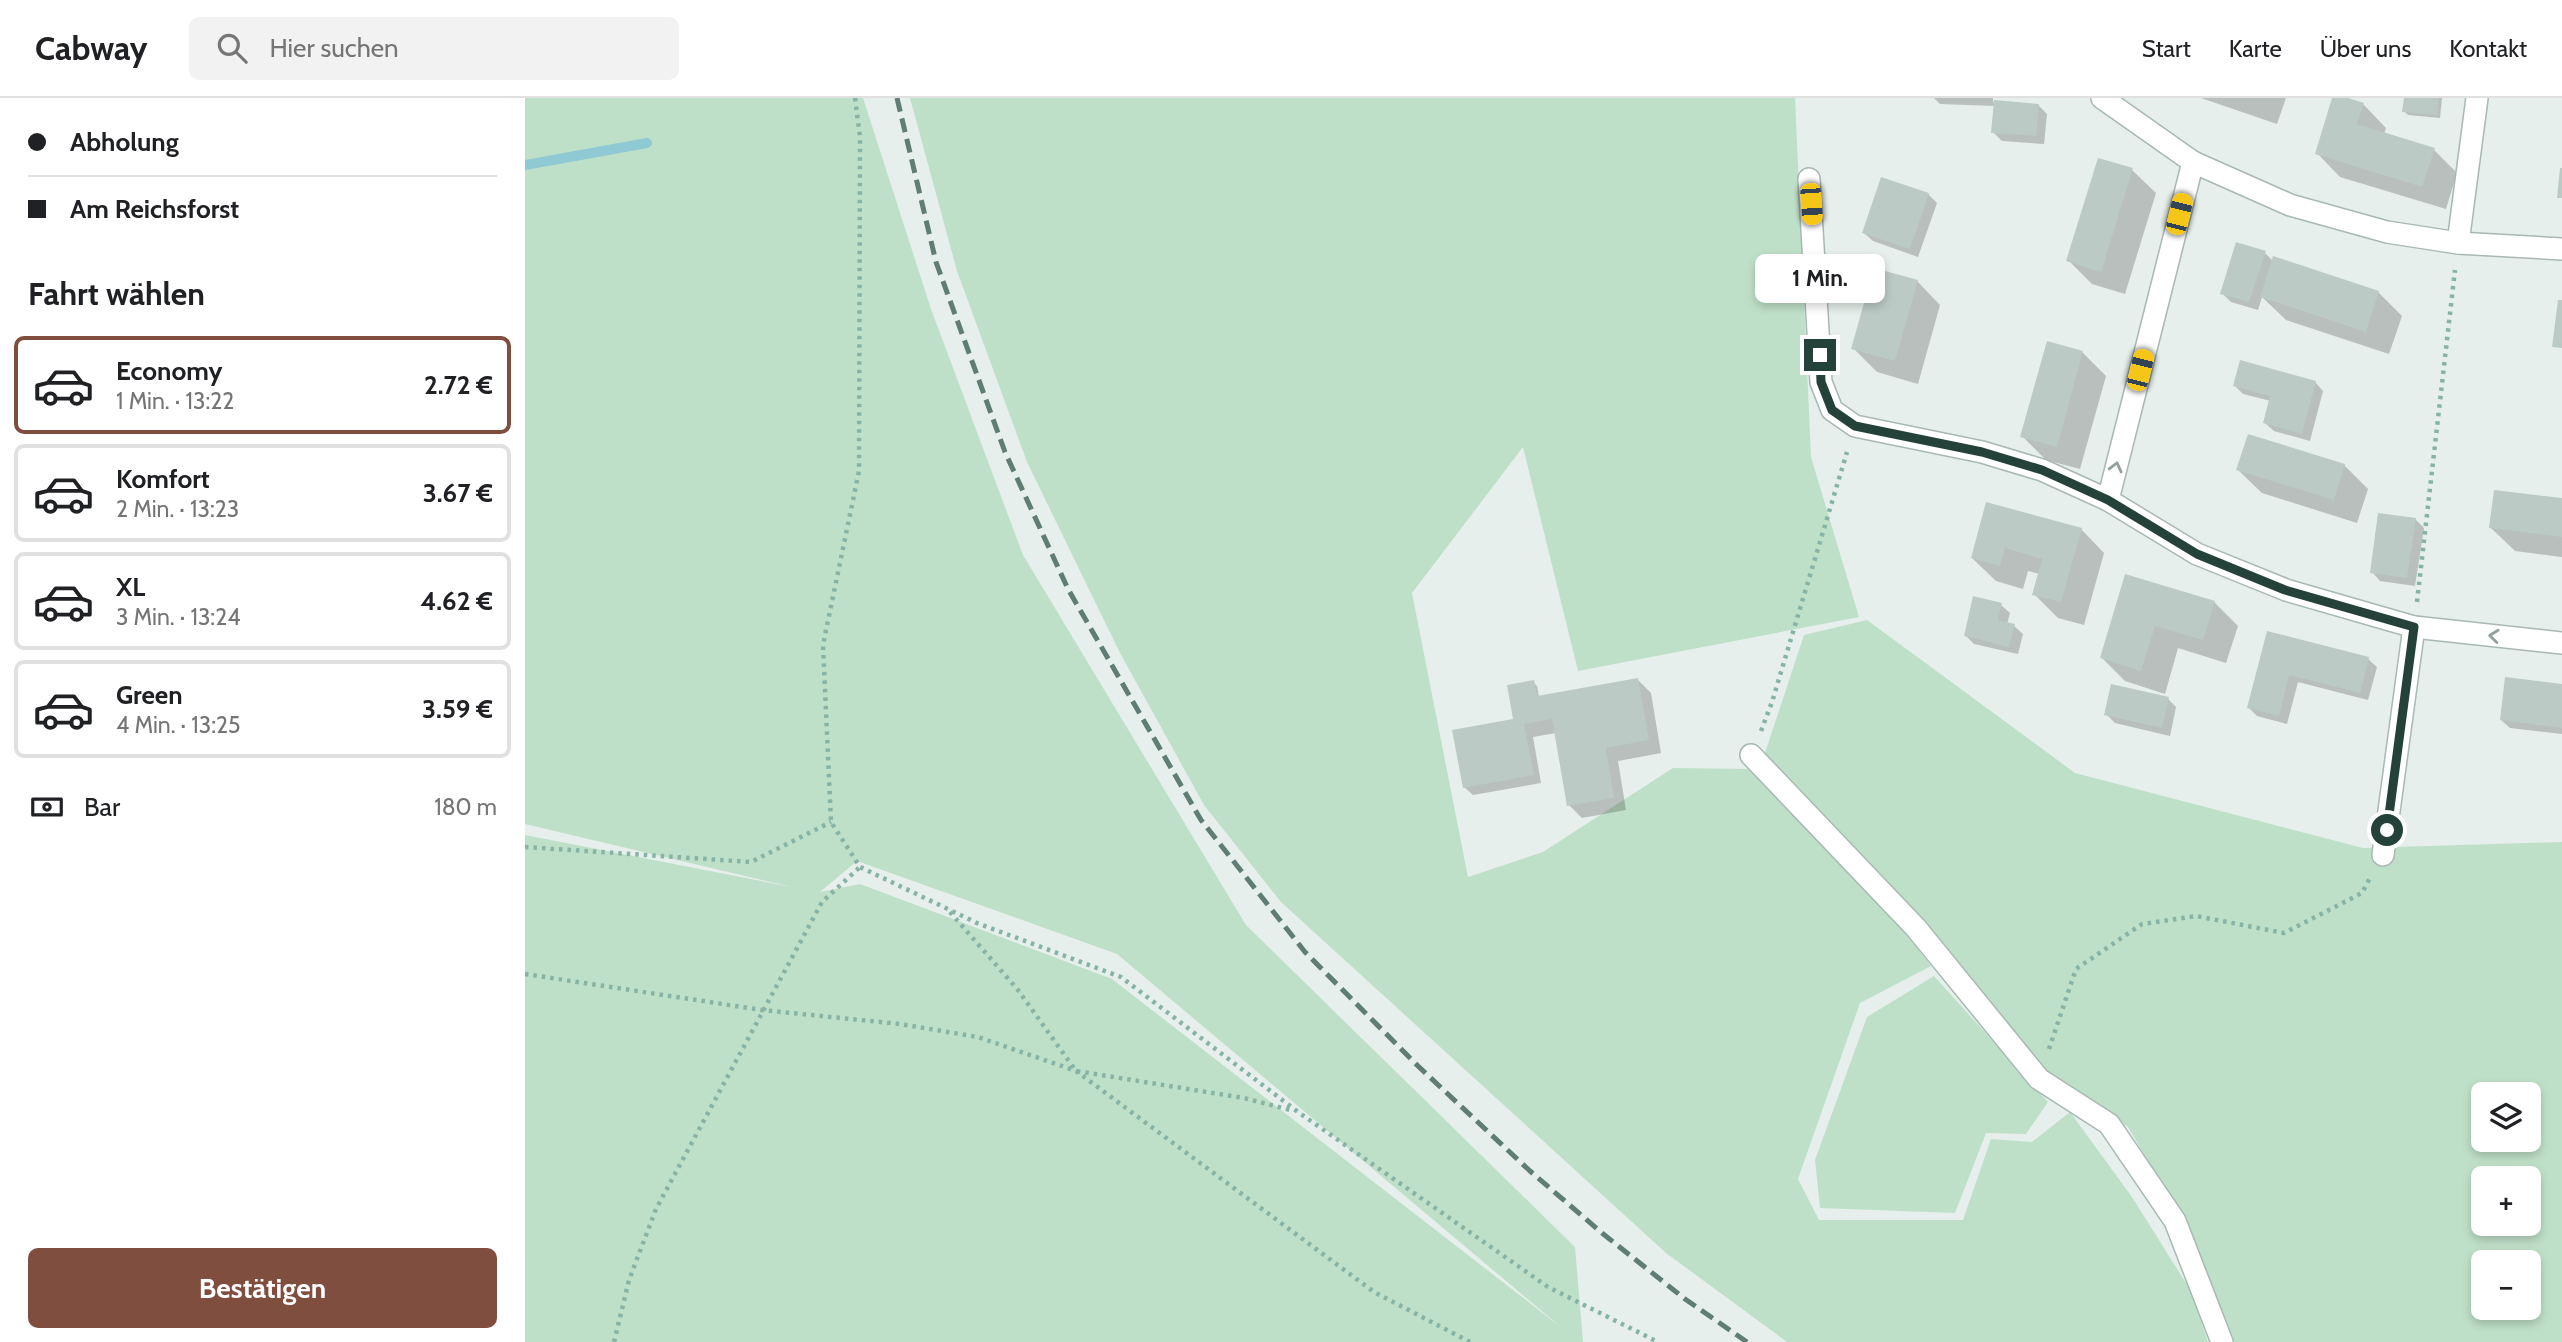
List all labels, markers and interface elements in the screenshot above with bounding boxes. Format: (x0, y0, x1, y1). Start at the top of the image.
search box (189, 17, 679, 80)
text: Cabway (35, 28, 147, 68)
icon: search (213, 29, 251, 67)
text: Hier suchen (269, 32, 399, 64)
text: Start (2142, 34, 2191, 63)
text: Karte (2229, 34, 2282, 63)
text: Über uns (2320, 34, 2411, 63)
text: Kontakt (2449, 34, 2527, 63)
text: Abholung (70, 126, 179, 158)
car (1800, 182, 1823, 226)
car (2164, 191, 2195, 237)
text: Am Reichsforst (70, 193, 239, 225)
callout: 1 Min. (1755, 254, 1885, 302)
text: 1 Min. (1792, 264, 1848, 292)
text: Fahrt wählen (28, 274, 205, 313)
route end (1804, 339, 1836, 371)
car (2125, 347, 2156, 393)
icon: car (32, 354, 95, 417)
text: Economy (116, 355, 222, 387)
text: 2.72 € (424, 369, 493, 401)
text: 1 Min. · 13:22 (116, 387, 234, 415)
one-way arrow (2108, 461, 2122, 473)
icon: car (32, 462, 95, 525)
text: Komfort (116, 463, 210, 495)
text: 3.67 € (423, 477, 493, 509)
text: 2 Min. · 13:23 (116, 495, 239, 523)
icon: car (32, 570, 95, 633)
text: XL (116, 571, 145, 603)
text: 4.62 € (420, 585, 493, 617)
text: 3 Min. · 13:24 (116, 603, 240, 631)
one-way arrow (2488, 629, 2499, 644)
icon: car (32, 678, 95, 741)
text: Green (116, 679, 183, 711)
text: 3.59 € (422, 693, 493, 725)
text: 4 Min. · 13:25 (116, 711, 240, 739)
icon: cash (28, 788, 66, 826)
text: Bar (84, 791, 120, 823)
text: 180 m (434, 793, 497, 821)
route start (2371, 814, 2403, 846)
map controls (2471, 1082, 2541, 1320)
button: layers (2471, 1082, 2541, 1152)
button: + (2471, 1166, 2541, 1236)
button: Bestätigen (28, 1248, 497, 1328)
button: − (2471, 1250, 2541, 1320)

